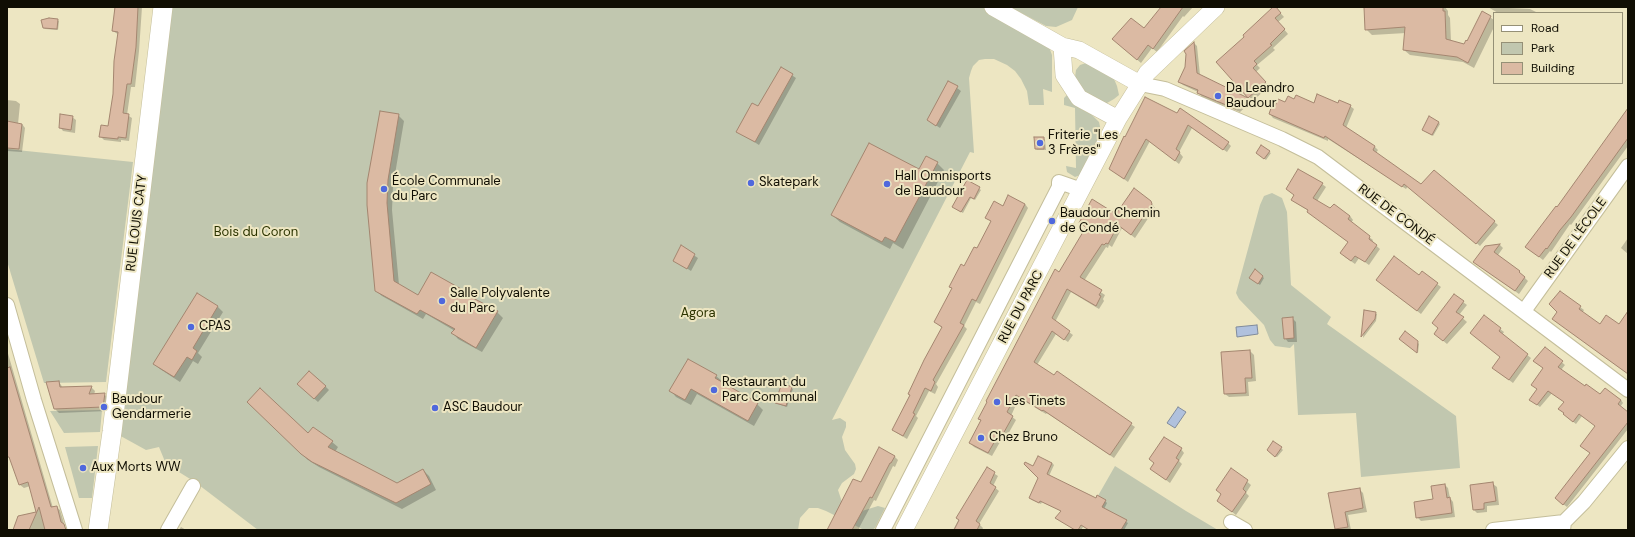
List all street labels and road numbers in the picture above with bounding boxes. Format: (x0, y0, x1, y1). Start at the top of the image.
street label: RUE LOUIS CATY (123, 174, 151, 272)
street label: RUE DE CONDÉ (1355, 181, 1437, 249)
street label: RUE DE L'ÉCOLE (1542, 195, 1610, 281)
street label: RUE DU PARC (995, 268, 1047, 346)

